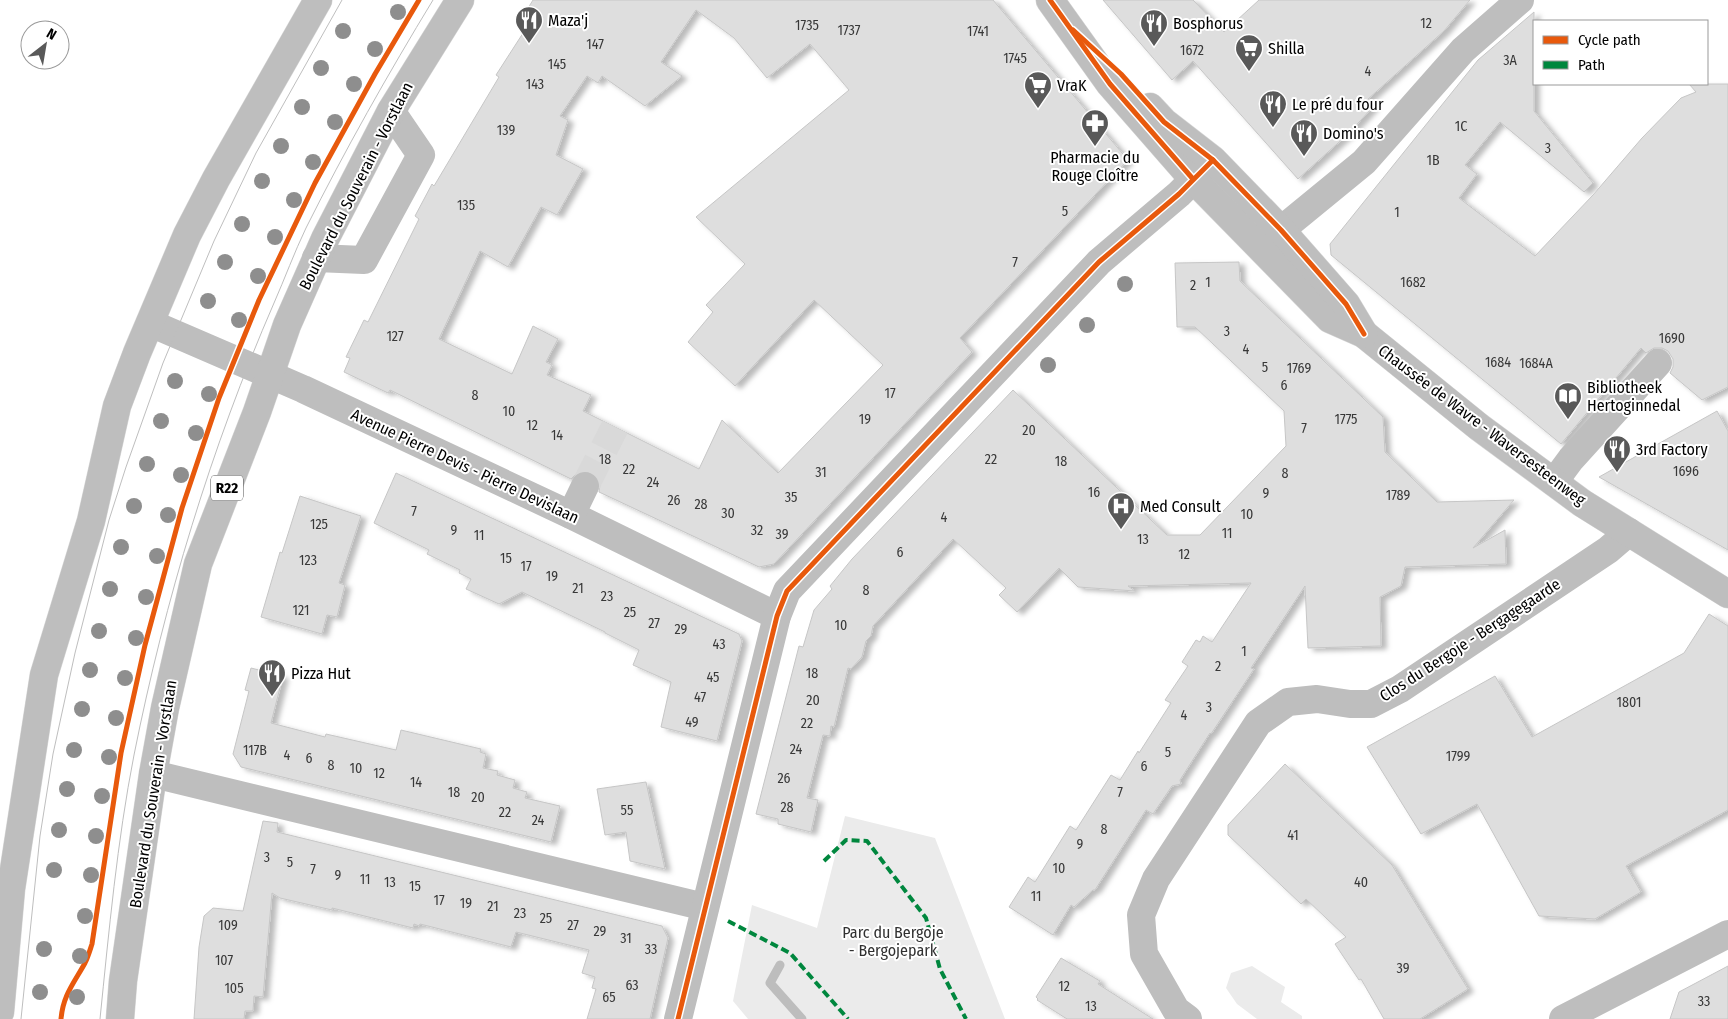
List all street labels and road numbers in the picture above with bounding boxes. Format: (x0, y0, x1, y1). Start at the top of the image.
street label: Boulevard du Souverain - Vorstlaan (295, 79, 417, 293)
street label: Chaussée de Wavre - Waversesteenweg (1375, 341, 1590, 510)
street label: Avenue Pierre Devis - Pierre Devislaan (348, 405, 582, 527)
road number: R22 (211, 476, 243, 500)
street label: Clos du Bergoje - Bergagegaarde (1376, 574, 1564, 706)
street label: Boulevard du Souverain - Vorstlaan (126, 679, 180, 909)

